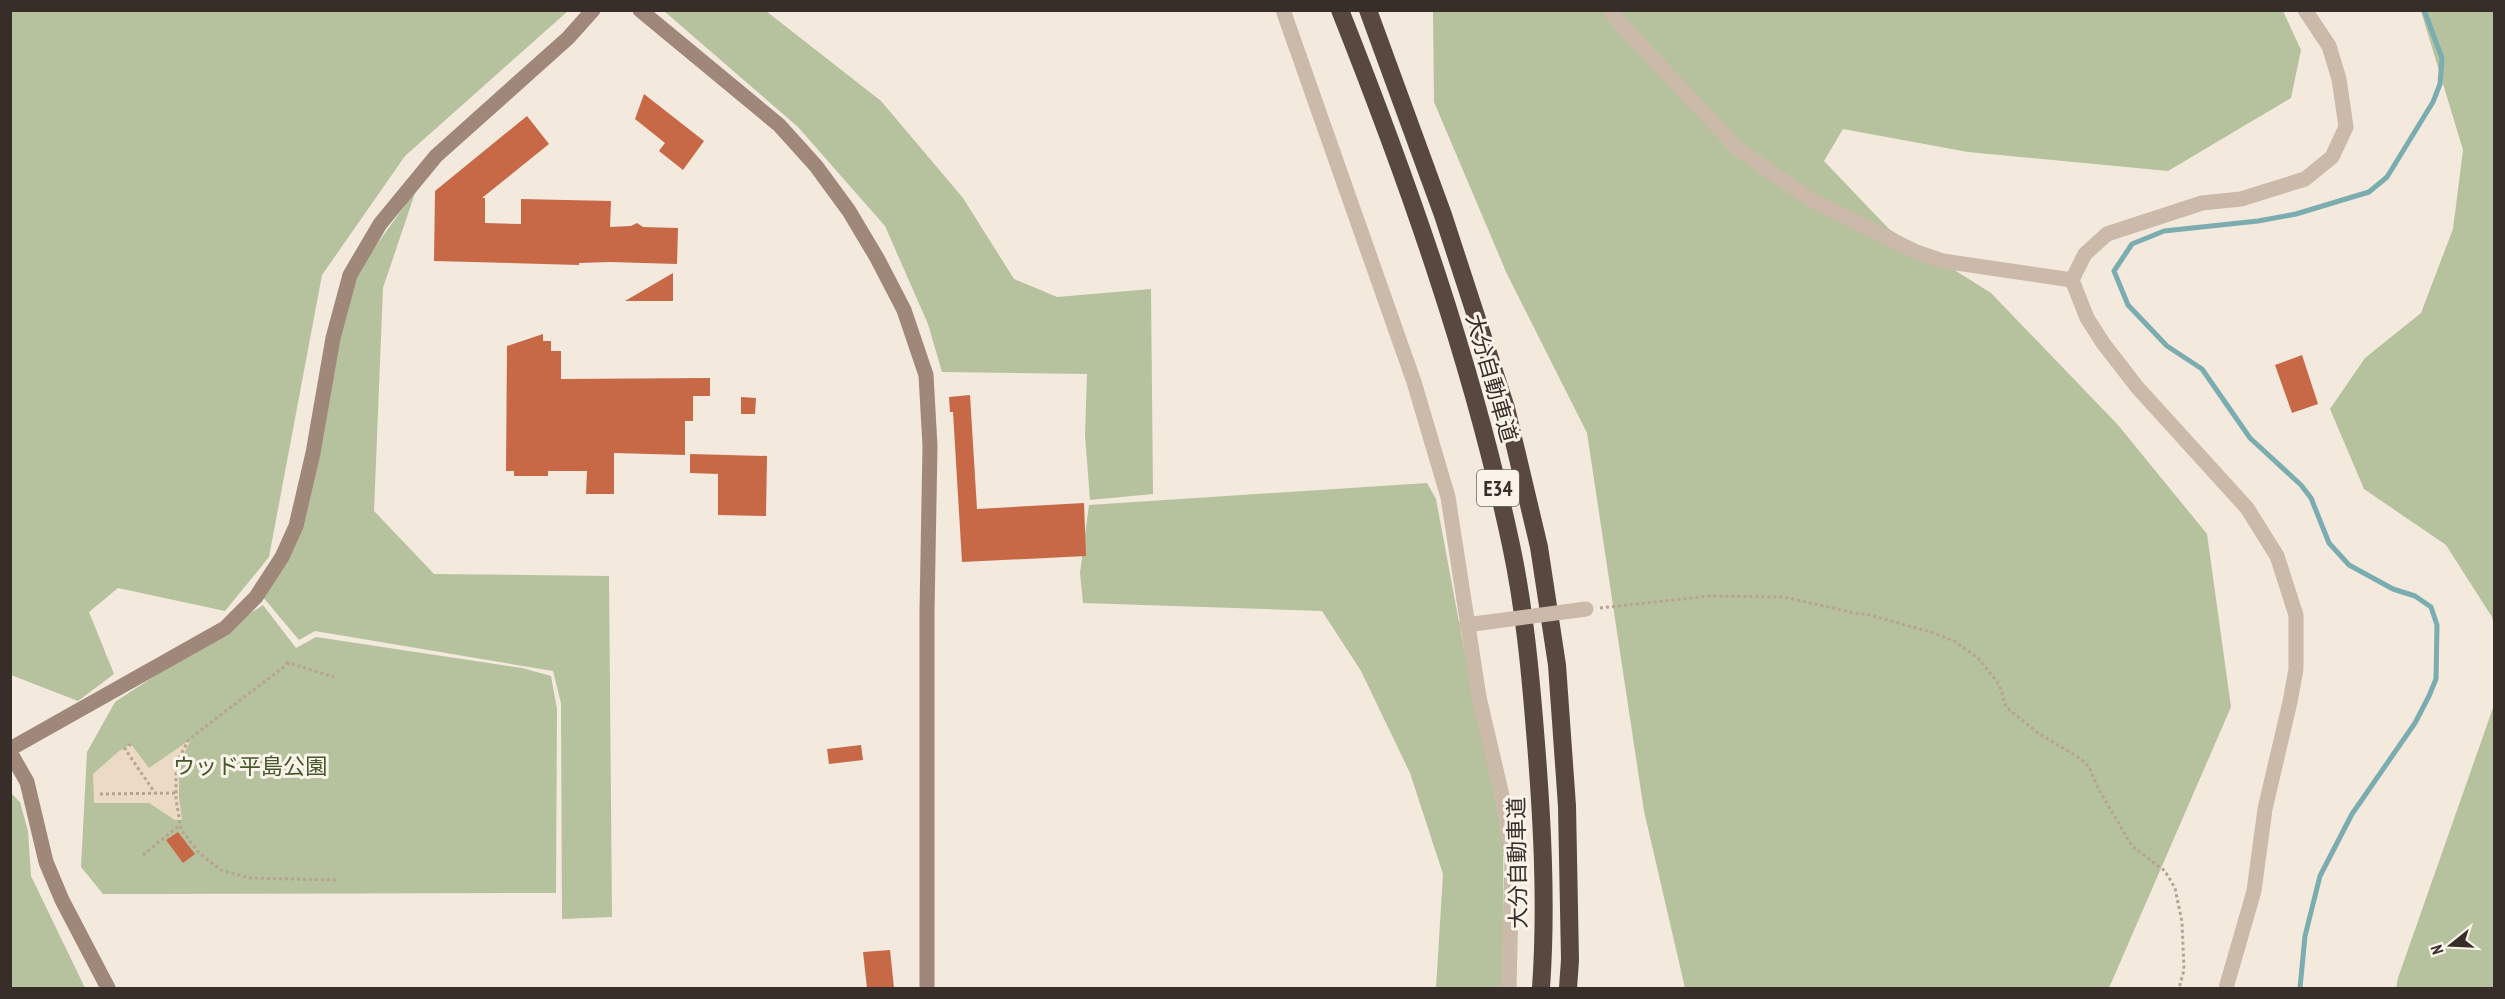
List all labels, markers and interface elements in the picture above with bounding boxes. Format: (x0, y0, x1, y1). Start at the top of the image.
street label: 大分自動車道 (1460, 311, 1524, 445)
road number: E34 (1477, 470, 1519, 506)
park label: ウッド平島公園 (173, 752, 327, 780)
street label: 大分自動車道 (1502, 797, 1532, 929)
north arrow (2421, 915, 2481, 975)
text: N (2426, 942, 2448, 957)

